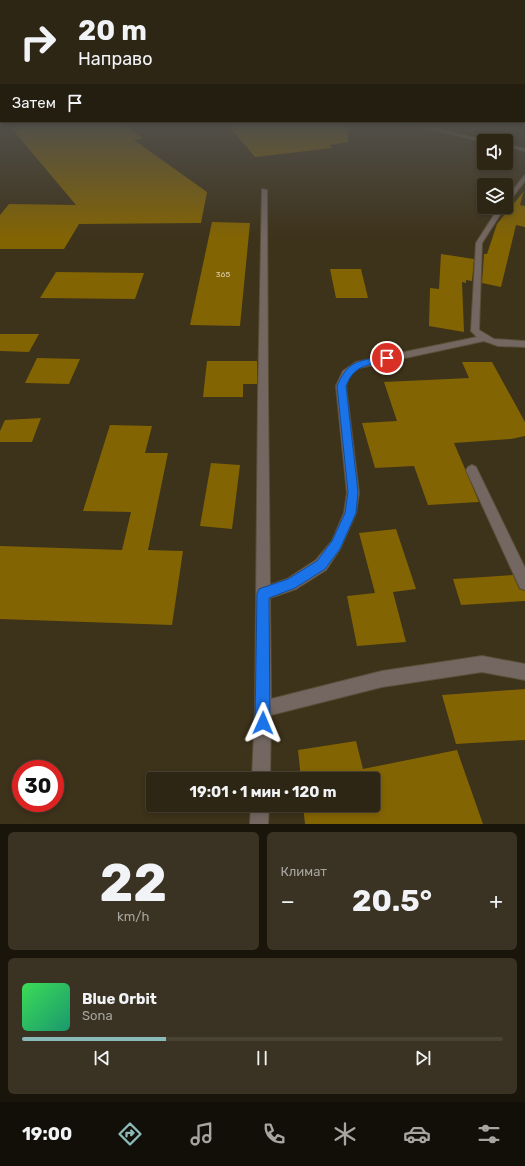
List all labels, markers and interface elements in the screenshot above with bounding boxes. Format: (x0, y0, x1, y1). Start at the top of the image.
text: 20 m (78, 14, 147, 47)
icon: right (12, 16, 64, 68)
text: Направо (78, 48, 153, 70)
icon: arrive (64, 92, 86, 114)
text: Затем (12, 94, 56, 112)
map controls (477, 134, 513, 214)
button: sound (477, 134, 513, 170)
button: layers (477, 178, 513, 214)
house number: 365 (216, 270, 230, 279)
pin (370, 341, 404, 375)
icon: arrive (376, 347, 398, 369)
position arrow (242, 702, 284, 744)
speed limit sign: 30 (12, 760, 64, 812)
text: 19:01 · 1 мин · 120 m (190, 783, 336, 801)
text: 22 (99, 852, 167, 914)
text: Климат (281, 864, 327, 879)
text: 20.5° (352, 883, 432, 919)
text: − (281, 888, 295, 915)
text: + (489, 888, 503, 915)
text: km/h (117, 909, 149, 924)
text: Blue Orbit (82, 990, 157, 1008)
text: Sona (82, 1008, 113, 1023)
icon: previous (91, 1047, 113, 1069)
icon: pause (251, 1047, 273, 1069)
icon: next (412, 1047, 434, 1069)
icon: directions (116, 1120, 144, 1148)
icon: music (188, 1120, 216, 1148)
icon: phone (260, 1120, 288, 1148)
icon: climate (331, 1120, 359, 1148)
icon: car (403, 1120, 431, 1148)
icon: filters (475, 1120, 503, 1148)
text: 19:00 (22, 1123, 72, 1145)

